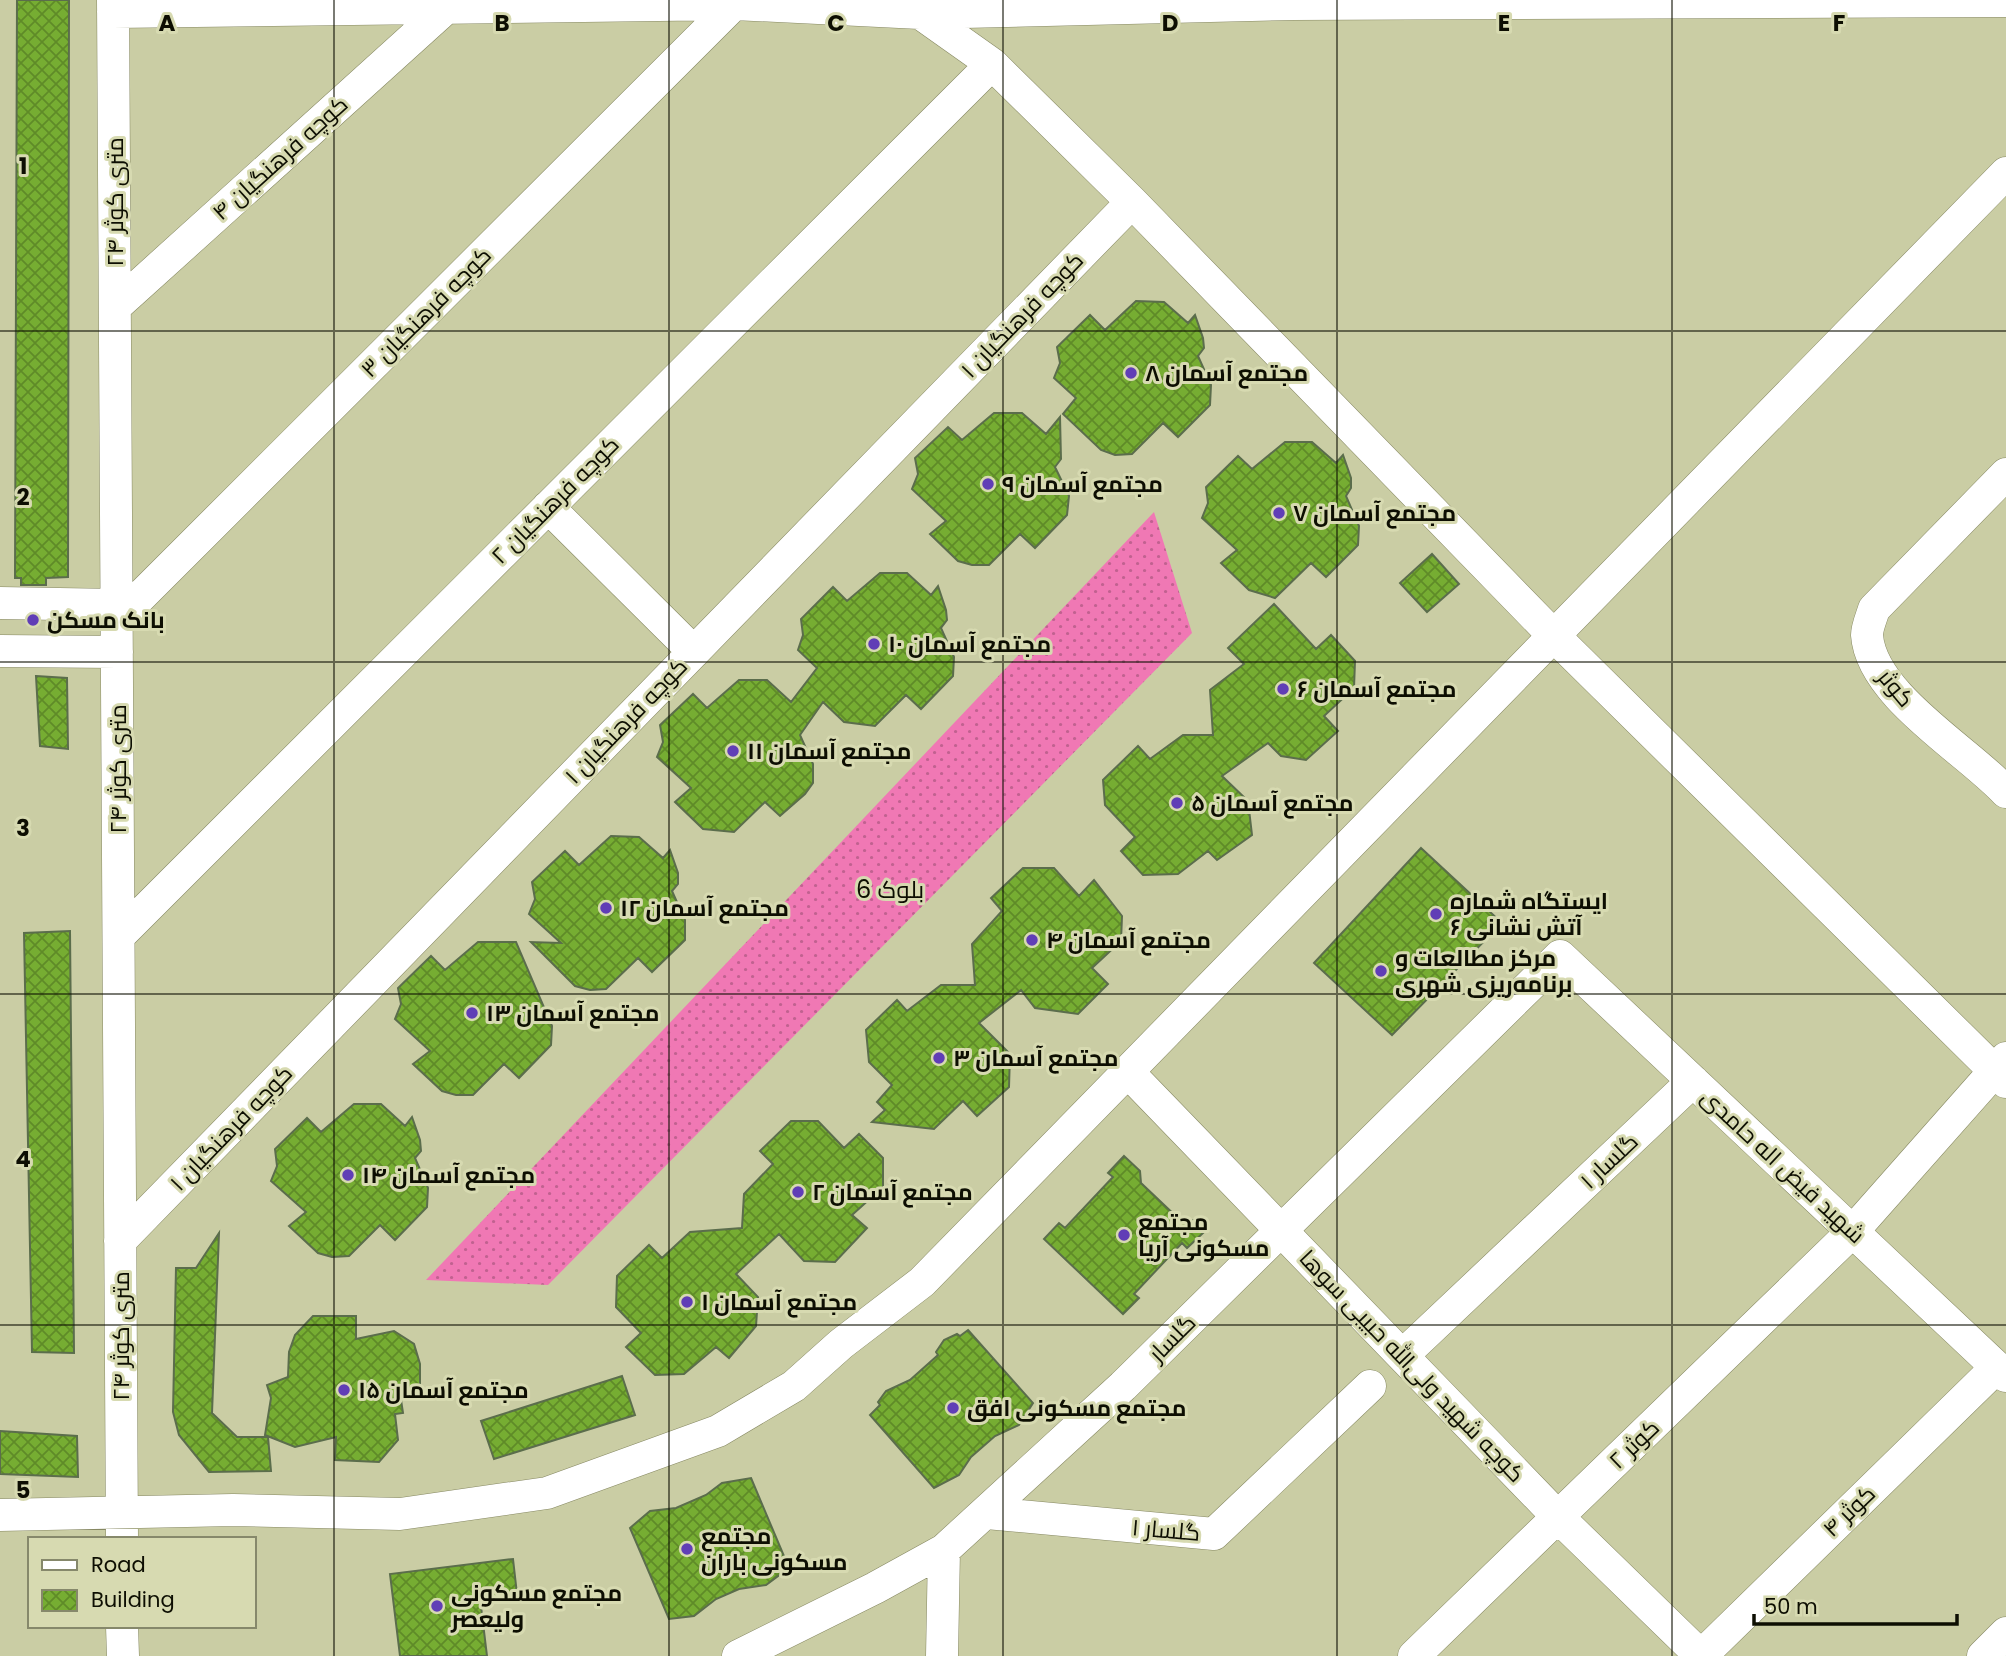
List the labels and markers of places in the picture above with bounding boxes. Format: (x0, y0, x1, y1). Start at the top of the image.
place label: مجتمع آسمان ۸ (1145, 357, 1308, 389)
marker: مجتمع آسمان ۸ (1123, 365, 1139, 381)
place label: مجتمع آسمان ۹ (1002, 468, 1163, 500)
marker: مجتمع آسمان ۹ (980, 476, 996, 492)
place label: مجتمع آسمان ۷ (1293, 497, 1456, 529)
marker: مجتمع آسمان ۷ (1271, 505, 1287, 521)
place label: بانک مسکن (47, 604, 165, 636)
marker: بانک مسکن (25, 612, 41, 628)
place label: مجتمع آسمان ۱۰ (888, 628, 1051, 660)
marker: مجتمع آسمان ۱۰ (866, 636, 882, 652)
place label: مجتمع آسمان ۶ (1297, 673, 1456, 705)
marker: مجتمع آسمان ۶ (1275, 681, 1291, 697)
place label: مجتمع آسمان ۱۱ (747, 735, 911, 767)
marker: مجتمع آسمان ۱۱ (725, 743, 741, 759)
place label: مجتمع آسمان ۵ (1191, 787, 1353, 819)
marker: مجتمع آسمان ۵ (1169, 795, 1185, 811)
place label: ایستگاه شماره ۶ آتش نشانی (1450, 885, 1608, 943)
place label: مجتمع آسمان ۱۲ (620, 892, 789, 924)
marker: مجتمع آسمان ۱۲ (598, 900, 614, 916)
marker: ایستگاه شماره ۶ آتش نشانی (1428, 906, 1444, 922)
place label: مجتمع آسمان ۴ (1046, 924, 1211, 956)
marker: مجتمع آسمان ۴ (1024, 932, 1040, 948)
place label: مرکز مطالعات و برنامه‌ریزی شهری (1395, 942, 1573, 1000)
marker: مرکز مطالعات و برنامه‌ریزی شهری (1373, 963, 1389, 979)
place label: مجتمع آسمان ۱۳ (486, 997, 660, 1029)
marker: مجتمع آسمان ۱۳ (464, 1005, 480, 1021)
place label: مجتمع آسمان ۳ (953, 1042, 1118, 1074)
marker: مجتمع آسمان ۳ (931, 1050, 947, 1066)
place label: مجتمع آسمان ۱۴ (362, 1159, 535, 1191)
marker: مجتمع آسمان ۱۴ (340, 1167, 356, 1183)
place label: مجتمع آسمان ۲ (812, 1176, 973, 1208)
marker: مجتمع آسمان ۲ (790, 1184, 806, 1200)
place label: مجتمع مسکونی آریا (1138, 1206, 1270, 1264)
marker: مجتمع مسکونی آریا (1116, 1227, 1132, 1243)
place label: مجتمع آسمان ۱ (701, 1286, 857, 1318)
marker: مجتمع آسمان ۱ (679, 1294, 695, 1310)
place label: مجتمع آسمان ۱۵ (358, 1374, 529, 1406)
marker: مجتمع آسمان ۱۵ (336, 1382, 352, 1398)
place label: مجتمع مسکونی افق (967, 1392, 1187, 1424)
marker: مجتمع مسکونی افق (945, 1400, 961, 1416)
place label: مجتمع مسکونی باران (701, 1520, 847, 1578)
marker: مجتمع مسکونی باران (679, 1541, 695, 1557)
place label: مجتمع مسکونی ولیعصر (450, 1577, 622, 1635)
marker: مجتمع مسکونی ولیعصر (429, 1598, 445, 1614)

